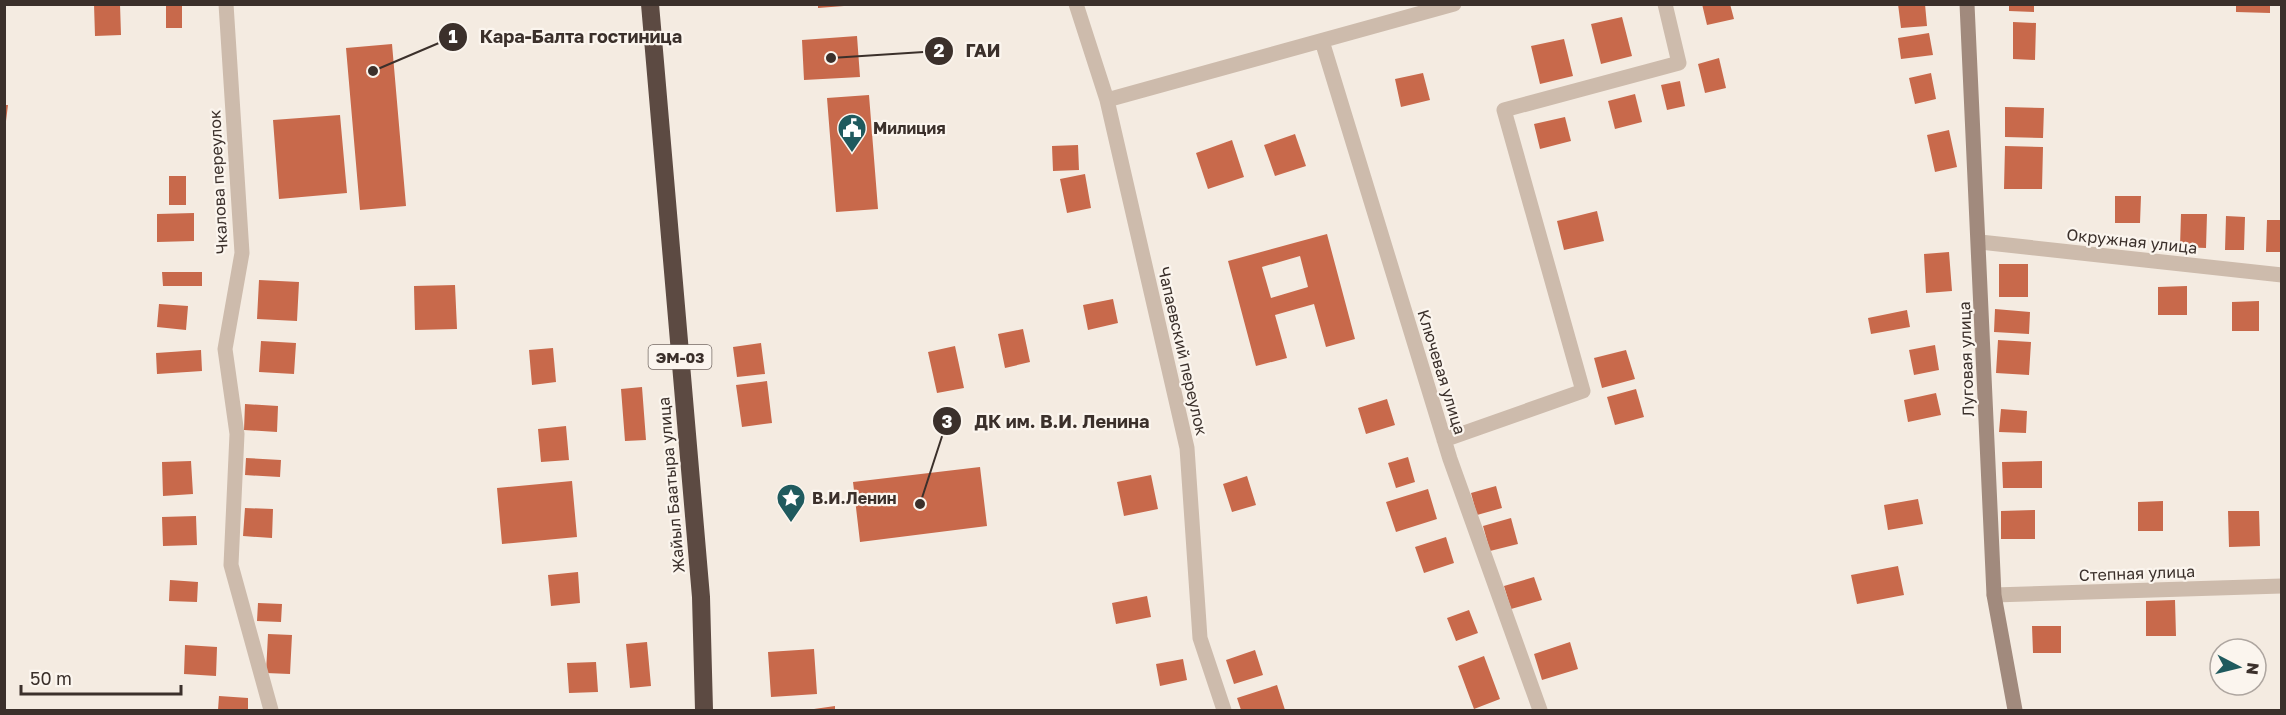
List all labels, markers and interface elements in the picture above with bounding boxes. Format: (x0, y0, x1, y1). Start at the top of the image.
callout: Кара-Балта гостиница (438, 19, 694, 55)
text: 1 (448, 25, 458, 47)
text: Кара-Балта гостиница (480, 25, 682, 47)
callout: ГАИ (924, 33, 1013, 69)
text: 2 (934, 39, 945, 61)
text: ГАИ (965, 39, 1001, 61)
street label: Чкалова переулок (204, 109, 232, 255)
public building icon: Милиция (836, 112, 868, 154)
place label: Милиция (873, 118, 946, 138)
street label: Окружная улица (2066, 224, 2198, 258)
street label: Чапаевский переулок (1154, 265, 1212, 437)
street label: Луговая улица (1954, 301, 1978, 417)
street label: Ключевая улица (1414, 307, 1470, 437)
road number: ЭМ-03 (648, 345, 712, 369)
street label: Жайыл Баатыра улица (653, 396, 689, 574)
callout: ДК им. В.И. Ленина (932, 403, 1161, 439)
text: 3 (942, 410, 953, 432)
text: ДК им. В.И. Ленина (975, 410, 1149, 432)
place icon: В.И.Ленин (775, 482, 807, 524)
place label: В.И.Ленин (812, 488, 896, 508)
street label: Степная улица (2079, 561, 2195, 585)
north arrow (2208, 637, 2268, 697)
scale bar (21, 658, 182, 696)
text: N (2242, 662, 2264, 676)
text: 50 m (30, 667, 72, 689)

